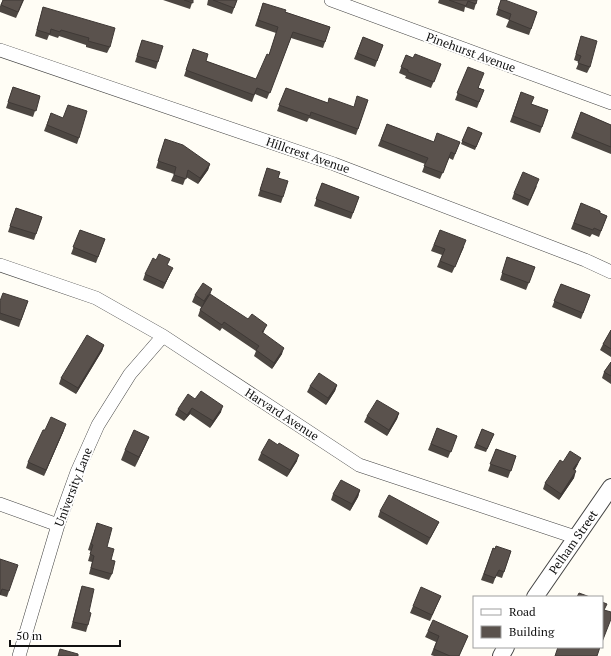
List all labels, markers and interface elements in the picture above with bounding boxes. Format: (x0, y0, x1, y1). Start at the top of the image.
street label: Pinehurst Avenue (424, 29, 518, 75)
street label: Hillcrest Avenue (264, 134, 352, 176)
street label: Harvard Avenue (242, 385, 322, 443)
street label: University Lane (51, 445, 95, 529)
street label: Pelham Street (545, 507, 601, 577)
legend (473, 596, 603, 648)
text: Road (509, 604, 536, 619)
scale bar (10, 622, 120, 648)
text: Building (509, 624, 555, 639)
text: 50 m (16, 628, 43, 643)

